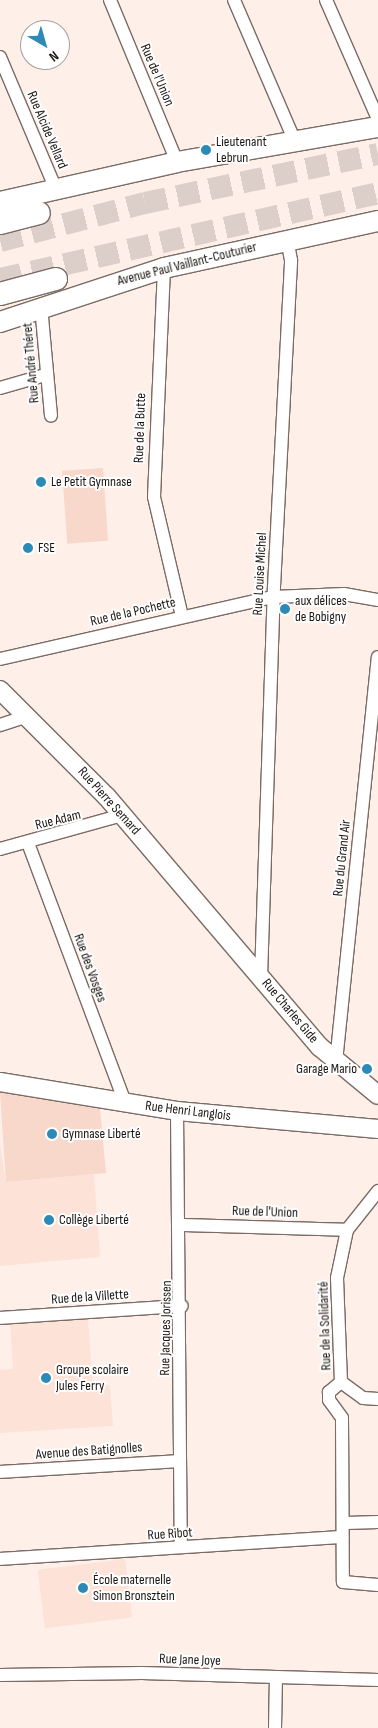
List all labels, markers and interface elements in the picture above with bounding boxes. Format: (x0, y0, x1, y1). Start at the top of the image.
north arrow (20, 20, 70, 70)
street label: Rue de l'Union (136, 41, 178, 109)
text: N (46, 47, 62, 65)
street label: Rue Alcide Vellard (23, 89, 71, 171)
place label: Lieutenant Lebrun (216, 134, 267, 166)
marker: Lieutenant Lebrun (200, 144, 212, 156)
street label: Avenue Paul Vaillant-Couturier (116, 239, 258, 289)
street label: Rue André Théret (19, 322, 43, 404)
street label: Rue de la Butte (130, 393, 150, 463)
place label: Le Petit Gymnase (51, 474, 132, 490)
marker: Le Petit Gymnase (35, 476, 47, 488)
street label: Rue Louise Michel (249, 532, 271, 616)
place label: FSE (38, 540, 55, 556)
marker: FSE (22, 542, 34, 554)
place label: aux délices de Bobigny (295, 593, 347, 626)
street label: Rue de la Pochette (89, 594, 177, 630)
marker: aux délices de Bobigny (279, 603, 291, 615)
street label: Rue Pierre Semard (74, 764, 144, 838)
street label: Rue Adam (34, 806, 82, 834)
street label: Rue du Grand Air (330, 819, 354, 897)
street label: Rue des Vosges (70, 931, 110, 1005)
street label: Rue Charles Gide (258, 975, 322, 1047)
place label: Garage Mario (296, 1061, 357, 1077)
marker: Garage Mario (361, 1063, 373, 1075)
street label: Rue Henri Langlois (144, 1097, 232, 1125)
place label: Gymnase Liberté (62, 1126, 141, 1142)
marker: Gymnase Liberté (46, 1128, 58, 1140)
street label: Rue de l'Union (232, 1202, 298, 1222)
place label: Collège Liberté (59, 1212, 129, 1228)
marker: Collège Liberté (43, 1214, 55, 1226)
street label: Rue Jacques Jorissen (157, 1280, 175, 1376)
street label: Rue de la Solidarité (315, 1281, 335, 1371)
street label: Rue de la Villette (51, 1286, 129, 1308)
place label: Groupe scolaire Jules Ferry (56, 1362, 129, 1394)
marker: Groupe scolaire Jules Ferry (40, 1372, 52, 1384)
street label: Avenue des Batignolles (35, 1439, 143, 1463)
street label: Rue Ribot (147, 1524, 193, 1544)
place label: École maternelle Simon Bronsztein (93, 1572, 175, 1604)
marker: École maternelle Simon Bronsztein (77, 1582, 89, 1594)
street label: Rue Jane Joye (159, 1651, 221, 1669)

